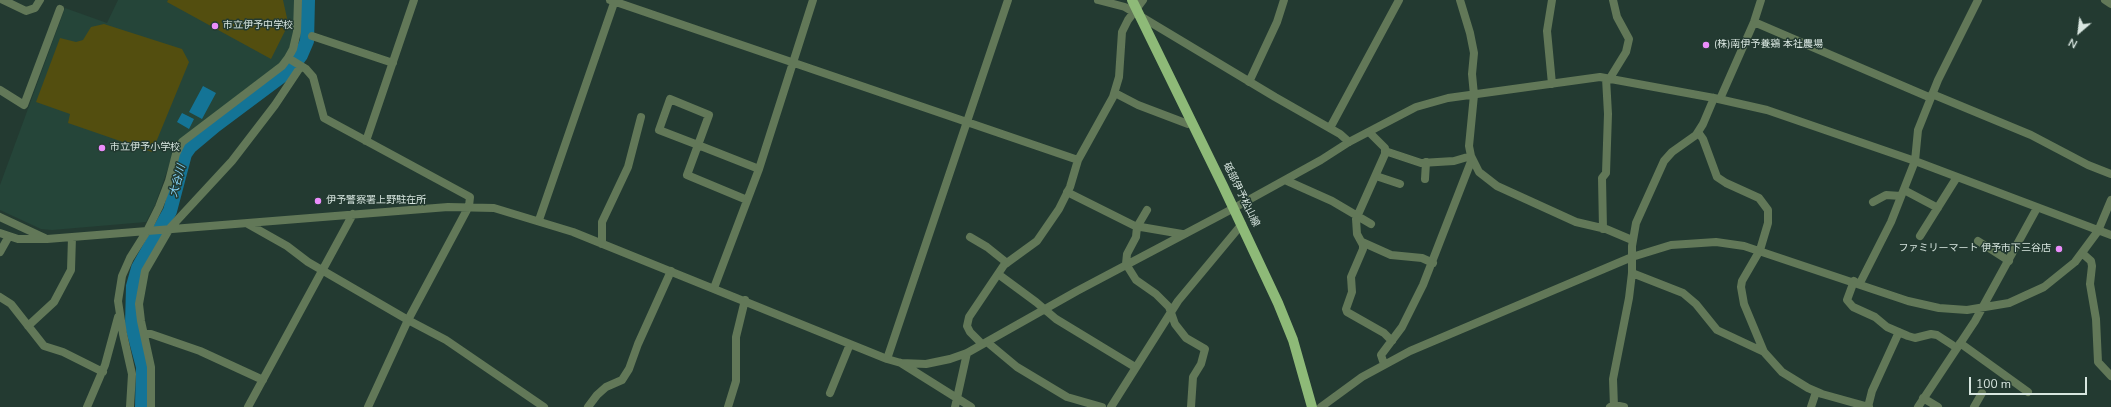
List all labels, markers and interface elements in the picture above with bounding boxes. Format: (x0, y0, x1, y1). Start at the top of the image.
north arrow (2059, 12, 2099, 52)
place label: 市立伊予中学校 (223, 20, 293, 32)
marker: 市立伊予中学校 (210, 21, 220, 31)
text: N (2066, 34, 2080, 52)
place label: (株)南伊予養鶏 本社農場 (1714, 39, 1823, 51)
marker: (株)南伊予養鶏 本社農場 (1701, 40, 1711, 50)
place label: 市立伊予小学校 (110, 142, 180, 154)
marker: 市立伊予小学校 (97, 143, 107, 153)
street label: 砥部伊予松山線 (1220, 161, 1262, 229)
water label: 大谷川 (167, 163, 189, 199)
place label: 伊予警察署上野駐在所 (326, 195, 426, 207)
marker: 伊予警察署上野駐在所 (313, 196, 323, 206)
place label: ファミリーマート 伊予市下三谷店 (1898, 243, 2051, 255)
marker: ファミリーマート 伊予市下三谷店 (2054, 244, 2064, 254)
scale bar (1971, 369, 2089, 395)
text: 100 m (1976, 376, 2011, 392)

